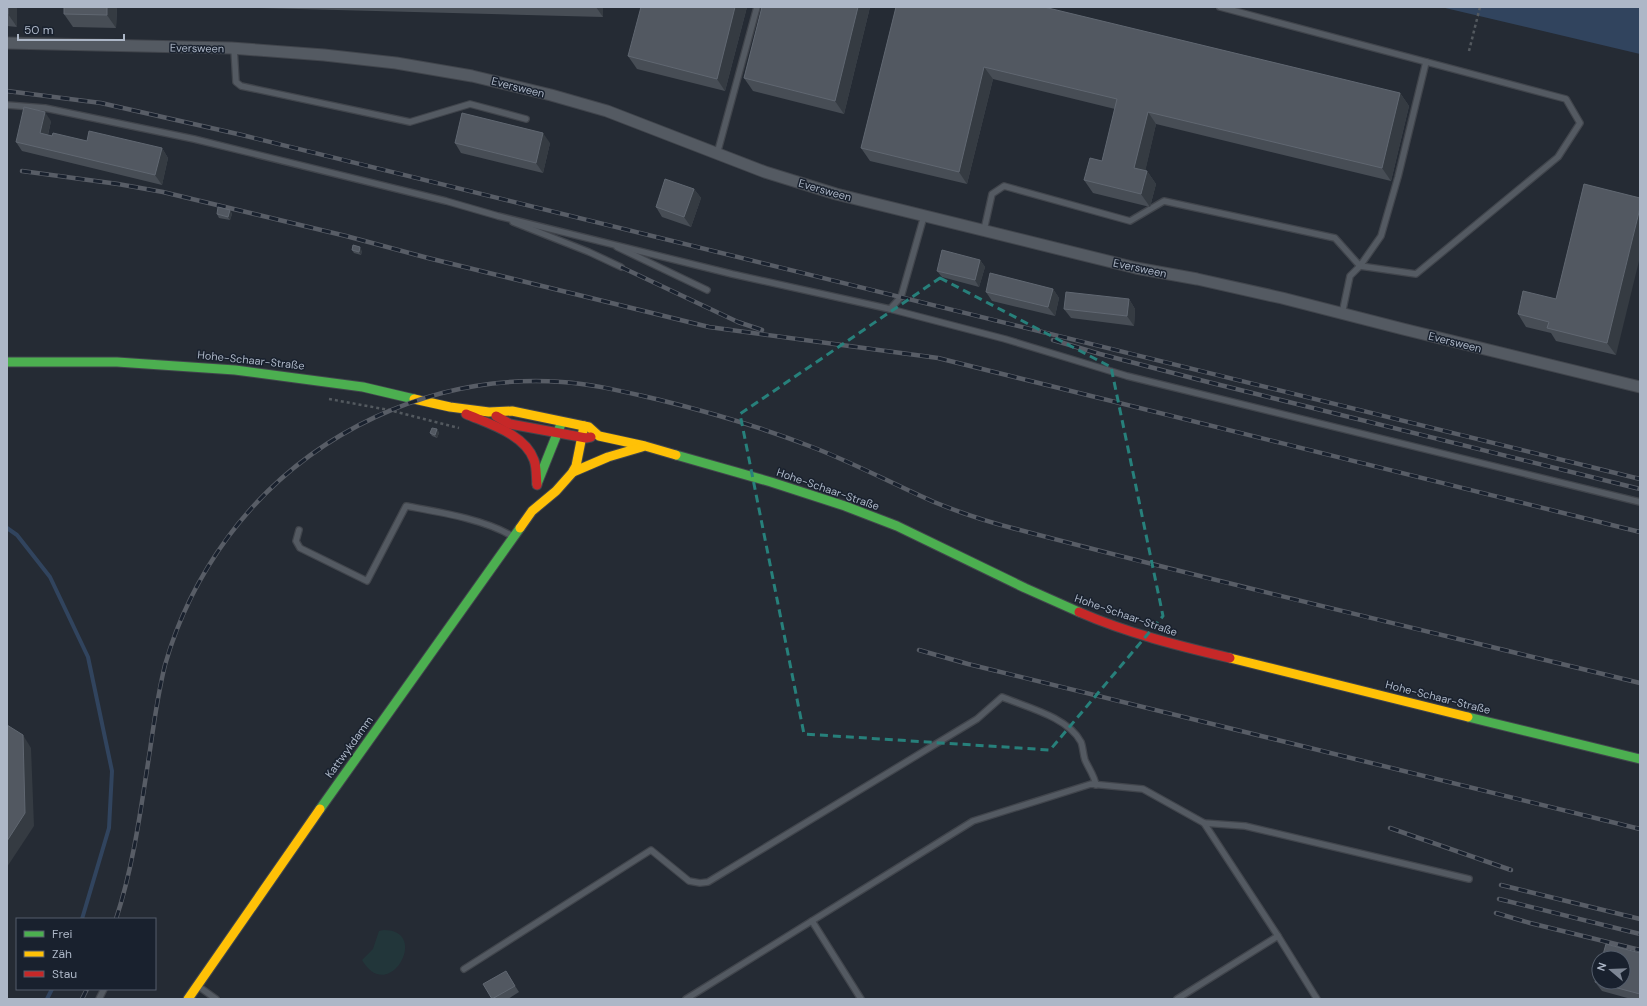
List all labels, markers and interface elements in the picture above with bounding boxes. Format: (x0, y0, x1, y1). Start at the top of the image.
scale bar (18, 16, 124, 42)
text: 50 m (24, 22, 53, 38)
street label: Eversween (170, 41, 224, 55)
street label: Eversween (490, 74, 546, 100)
street label: Eversween (797, 176, 853, 204)
street label: Eversween (1112, 256, 1168, 280)
street label: Eversween (1427, 329, 1483, 355)
street label: Hohe-Schaar-Straße (197, 347, 305, 373)
street label: Hohe-Schaar-Straße (775, 465, 881, 513)
street label: Hohe-Schaar-Straße (1073, 591, 1179, 639)
street label: Hohe-Schaar-Straße (1384, 677, 1492, 717)
street label: Kattwykdamm (322, 713, 376, 781)
legend (16, 918, 156, 990)
text: Frei (52, 926, 72, 942)
text: Zäh (52, 946, 72, 962)
north arrow (1591, 950, 1631, 990)
text: N (1594, 961, 1609, 973)
text: Stau (52, 966, 77, 982)

